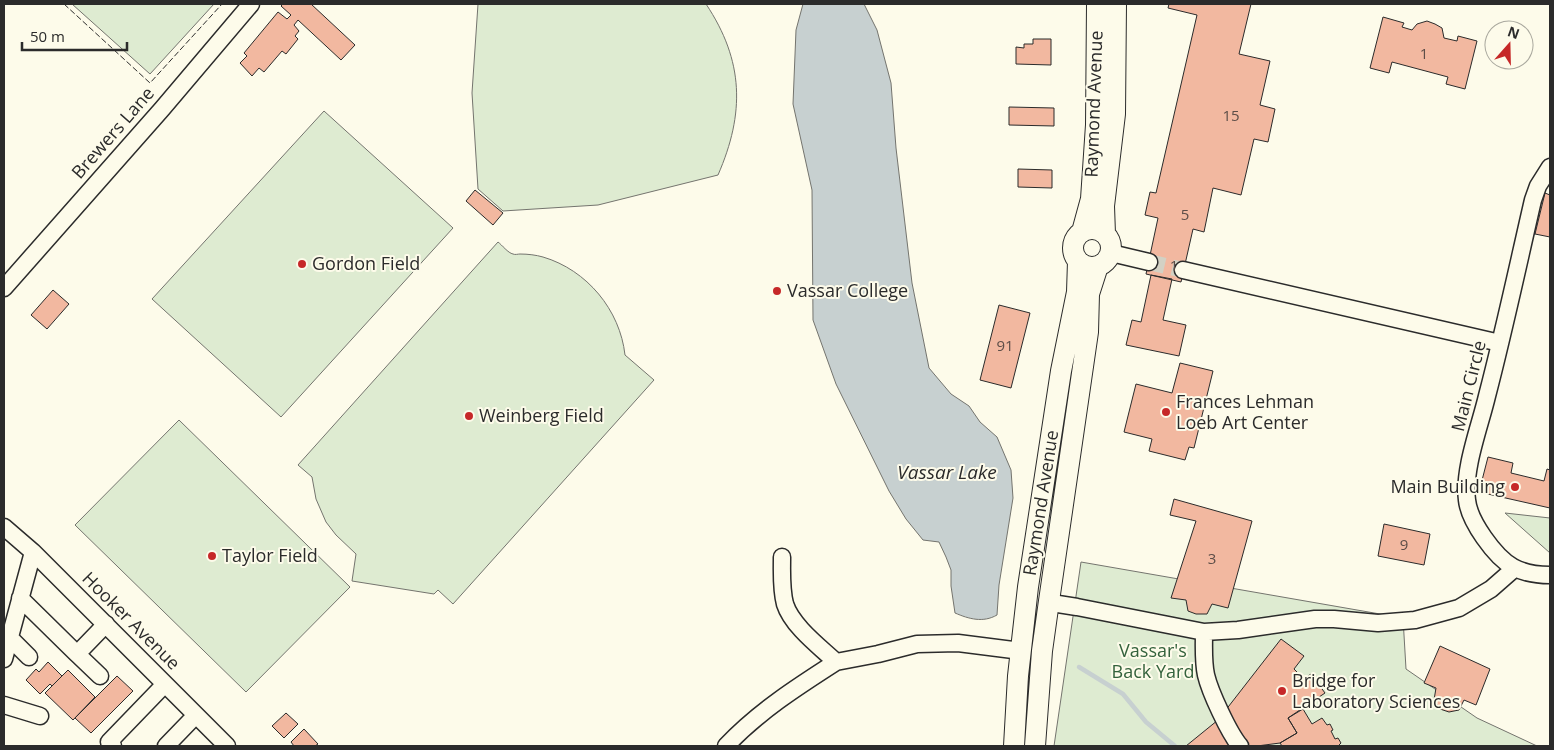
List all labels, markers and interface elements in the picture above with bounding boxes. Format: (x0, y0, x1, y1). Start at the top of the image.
scale bar (22, 20, 128, 52)
north arrow (1484, 20, 1534, 70)
text: N (1505, 21, 1522, 43)
text: 50 m (30, 26, 65, 46)
street label: Raymond Avenue (1078, 30, 1108, 178)
house number: 1 (1420, 43, 1428, 63)
street label: Brewers Lane (66, 81, 159, 183)
house number: 15 (1222, 105, 1240, 125)
house number: 5 (1181, 204, 1189, 224)
place label: Gordon Field (312, 251, 420, 275)
house number: 1 (1170, 255, 1178, 275)
marker: Gordon Field (296, 258, 308, 270)
place label: Vassar College (787, 278, 908, 302)
marker: Vassar College (771, 285, 783, 297)
house number: 91 (996, 335, 1014, 355)
street label: Main Circle (1445, 338, 1491, 434)
place label: Frances Lehman Loeb Art Center (1176, 389, 1314, 434)
place label: Weinberg Field (479, 403, 604, 427)
marker: Frances Lehman Loeb Art Center (1160, 406, 1172, 418)
marker: Weinberg Field (463, 410, 475, 422)
street label: Raymond Avenue (1017, 428, 1063, 577)
water label: Vassar Lake (897, 459, 997, 485)
place label: Main Building (1390, 474, 1505, 498)
marker: Main Building (1509, 481, 1521, 493)
house number: 9 (1400, 534, 1408, 554)
place label: Taylor Field (222, 543, 318, 567)
house number: 3 (1208, 548, 1216, 568)
marker: Taylor Field (206, 550, 218, 562)
street label: Hooker Avenue (78, 566, 186, 674)
park label: Vassar's Back Yard (1112, 638, 1194, 683)
place label: Bridge for Laboratory Sciences (1292, 668, 1460, 713)
marker: Bridge for Laboratory Sciences (1276, 685, 1288, 697)

